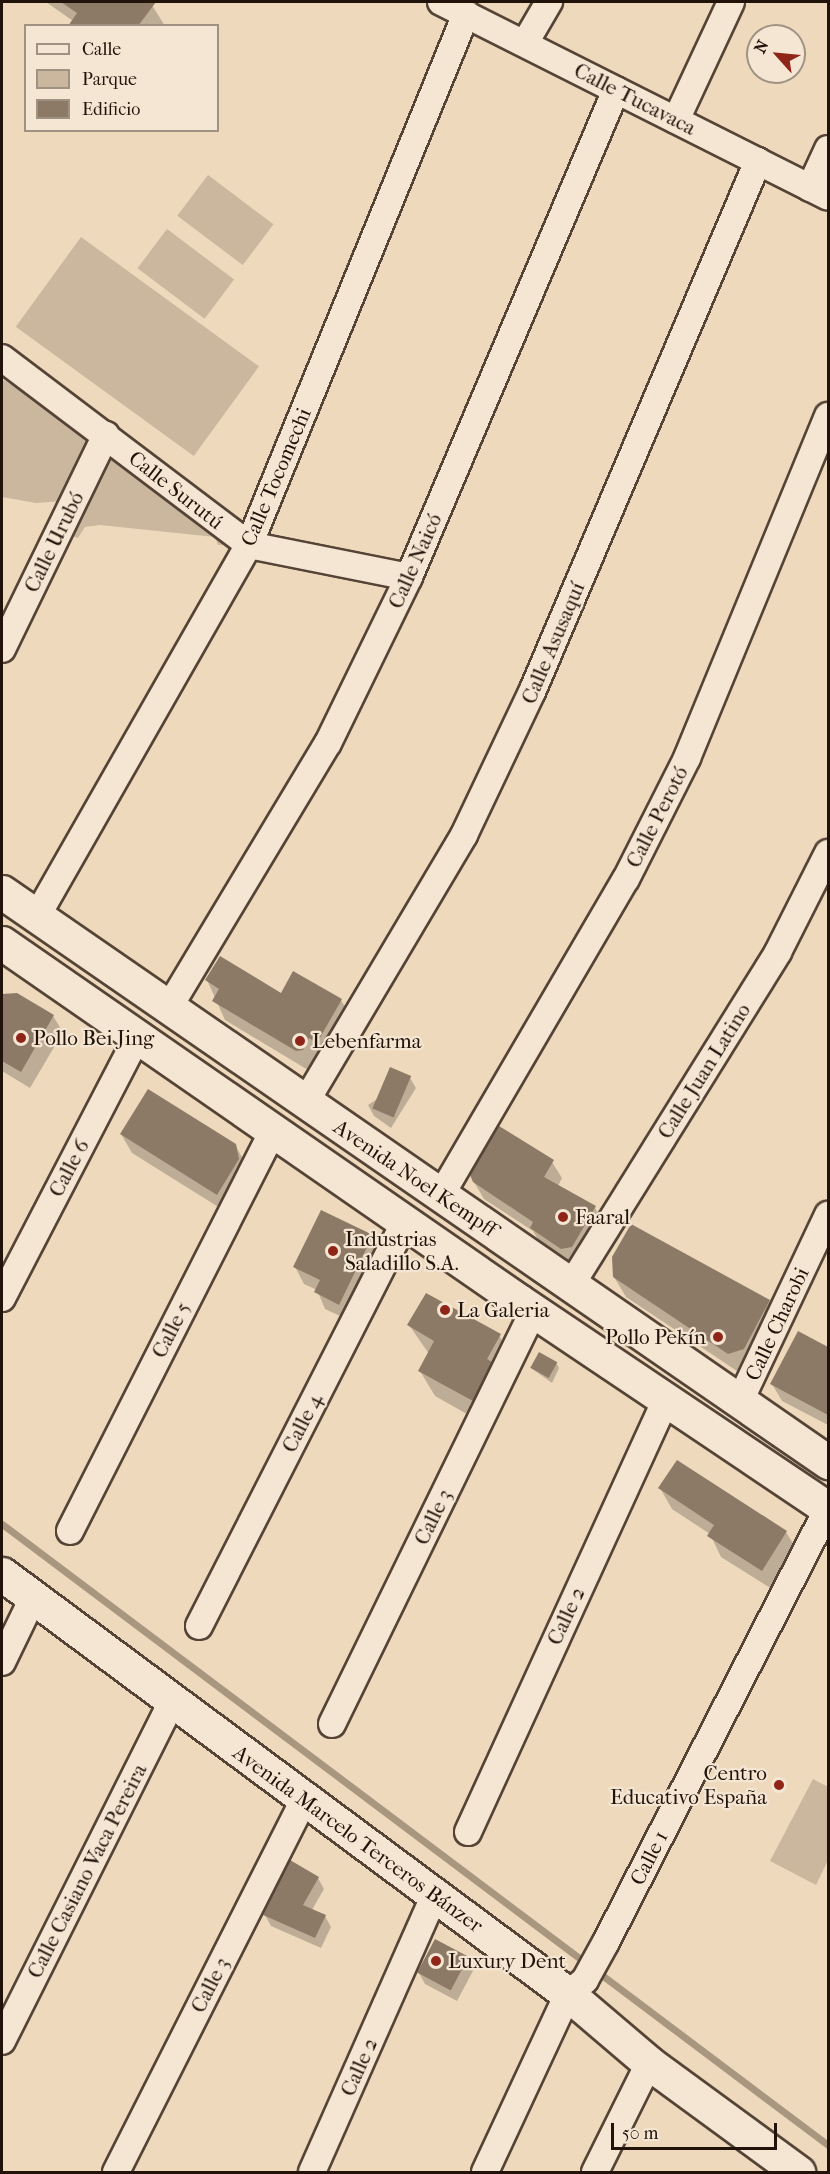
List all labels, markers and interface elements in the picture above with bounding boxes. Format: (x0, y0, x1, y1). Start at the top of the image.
legend (24, 24, 219, 132)
north arrow (746, 24, 806, 84)
text: N (750, 37, 773, 56)
text: Calle (82, 39, 121, 60)
street label: Calle Tucavaca (570, 58, 700, 140)
text: Parque (82, 69, 137, 90)
text: Edificio (82, 99, 140, 120)
street label: Calle Tocomechi (236, 404, 316, 550)
street label: Calle Surutú (124, 445, 228, 535)
street label: Calle Urubó (19, 488, 89, 596)
street label: Calle Naicó (383, 510, 447, 612)
street label: Calle Asusaquí (516, 578, 590, 708)
street label: Calle Perotó (621, 762, 693, 872)
street label: Calle Juan Latino (652, 999, 756, 1143)
place label: Pollo Bei Jing (33, 1025, 154, 1051)
place label: Lebenfarma (312, 1028, 421, 1054)
marker: Pollo Bei Jing (14, 1031, 28, 1045)
marker: Lebenfarma (293, 1034, 307, 1048)
street label: Avenida Noel Kempff (329, 1114, 501, 1242)
street label: Calle 6 (43, 1135, 95, 1201)
place label: Faaral (575, 1204, 630, 1230)
marker: Faaral (556, 1210, 570, 1224)
place label: Industrias Saladillo S.A. (345, 1226, 459, 1276)
marker: Industrias Saladillo S.A. (326, 1244, 340, 1258)
street label: Calle Charobi (740, 1263, 814, 1385)
place label: La Galeria (457, 1297, 549, 1323)
street label: Calle 5 (146, 1298, 196, 1362)
marker: La Galeria (438, 1303, 452, 1317)
place label: Pollo Pekín (605, 1324, 706, 1350)
marker: Pollo Pekín (711, 1330, 725, 1344)
street label: Calle 4 (277, 1389, 327, 1457)
street label: Calle 3 (409, 1485, 457, 1549)
street label: Calle 2 (542, 1583, 590, 1649)
street label: Avenida Marcelo Terceros Bánzer (228, 1740, 488, 1938)
street label: Calle Casiano Vaca Pereira (22, 1760, 152, 1982)
place label: Centro Educativo España (610, 1760, 767, 1810)
marker: Centro Educativo España (772, 1778, 786, 1792)
street label: Calle 1 (625, 1827, 673, 1889)
place label: Luxury Dent (448, 1948, 566, 1974)
street label: Calle 3 (185, 1953, 235, 2017)
marker: Luxury Dent (429, 1954, 443, 1968)
street label: Calle 2 (335, 2034, 383, 2100)
scale bar (614, 2111, 780, 2149)
text: 50 m (622, 2123, 658, 2144)

